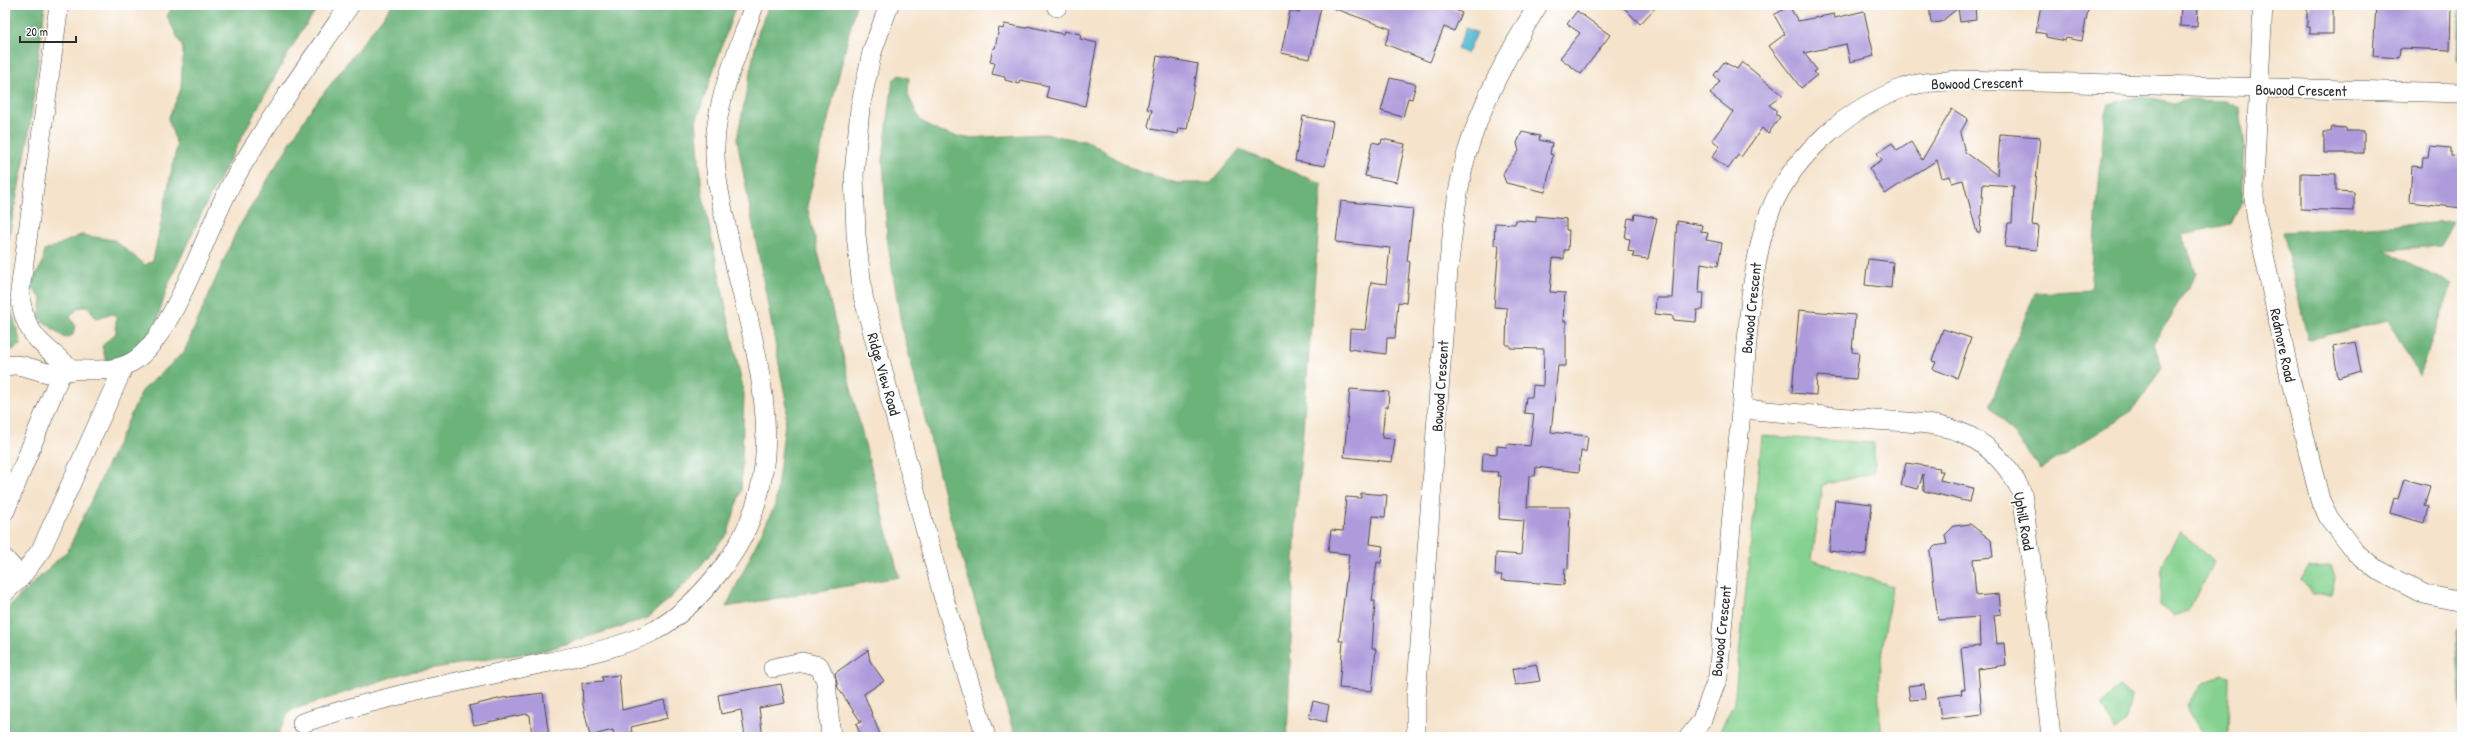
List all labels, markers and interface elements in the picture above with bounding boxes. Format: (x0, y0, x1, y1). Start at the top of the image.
scale bar (20, 18, 76, 44)
text: 20 m (26, 23, 48, 40)
street label: Bowood Crescent (1931, 72, 2024, 94)
street label: Bowood Crescent (2255, 79, 2348, 101)
street label: Bowood Crescent (1736, 261, 1766, 355)
street label: Redmore Road (2265, 306, 2301, 384)
street label: Ridge View Road (862, 330, 906, 418)
street label: Bowood Crescent (1426, 339, 1454, 432)
street label: Uphill Road (2009, 490, 2039, 552)
street label: Bowood Crescent (1706, 584, 1736, 678)

